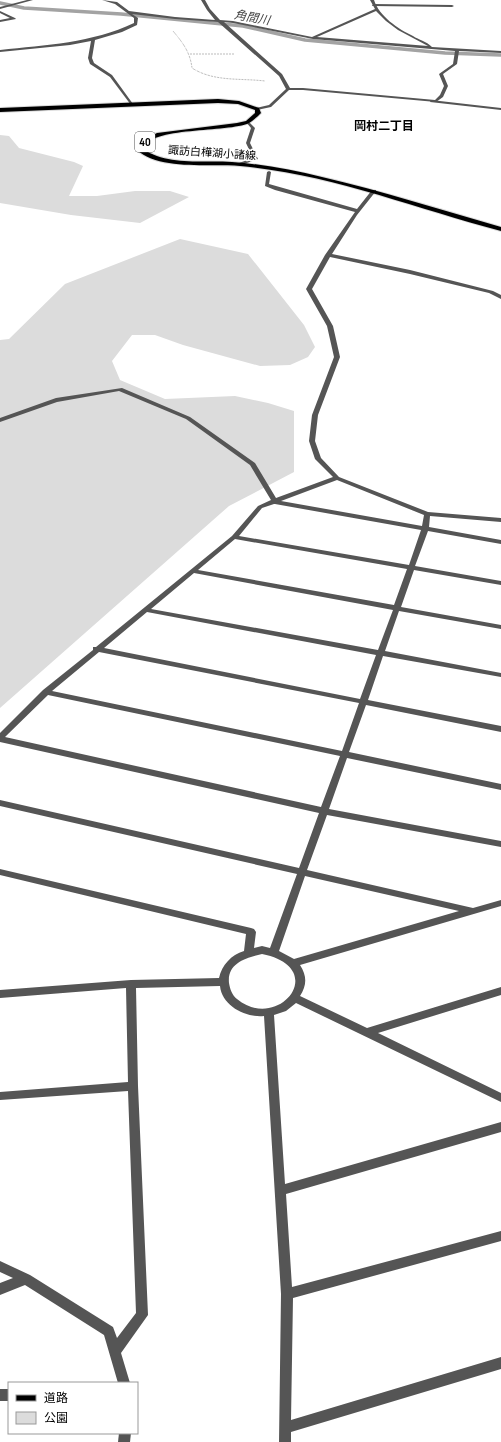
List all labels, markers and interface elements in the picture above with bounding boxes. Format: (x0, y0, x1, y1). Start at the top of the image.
water label: 角間川 (233, 7, 273, 29)
district label: 岡村二丁目 (354, 119, 414, 134)
road number: 40 (135, 132, 155, 152)
street label: 諏訪白樺湖小諸線 (168, 143, 256, 163)
legend (8, 1382, 138, 1434)
text: 道路 (44, 1391, 68, 1406)
text: 公園 (44, 1411, 68, 1426)

